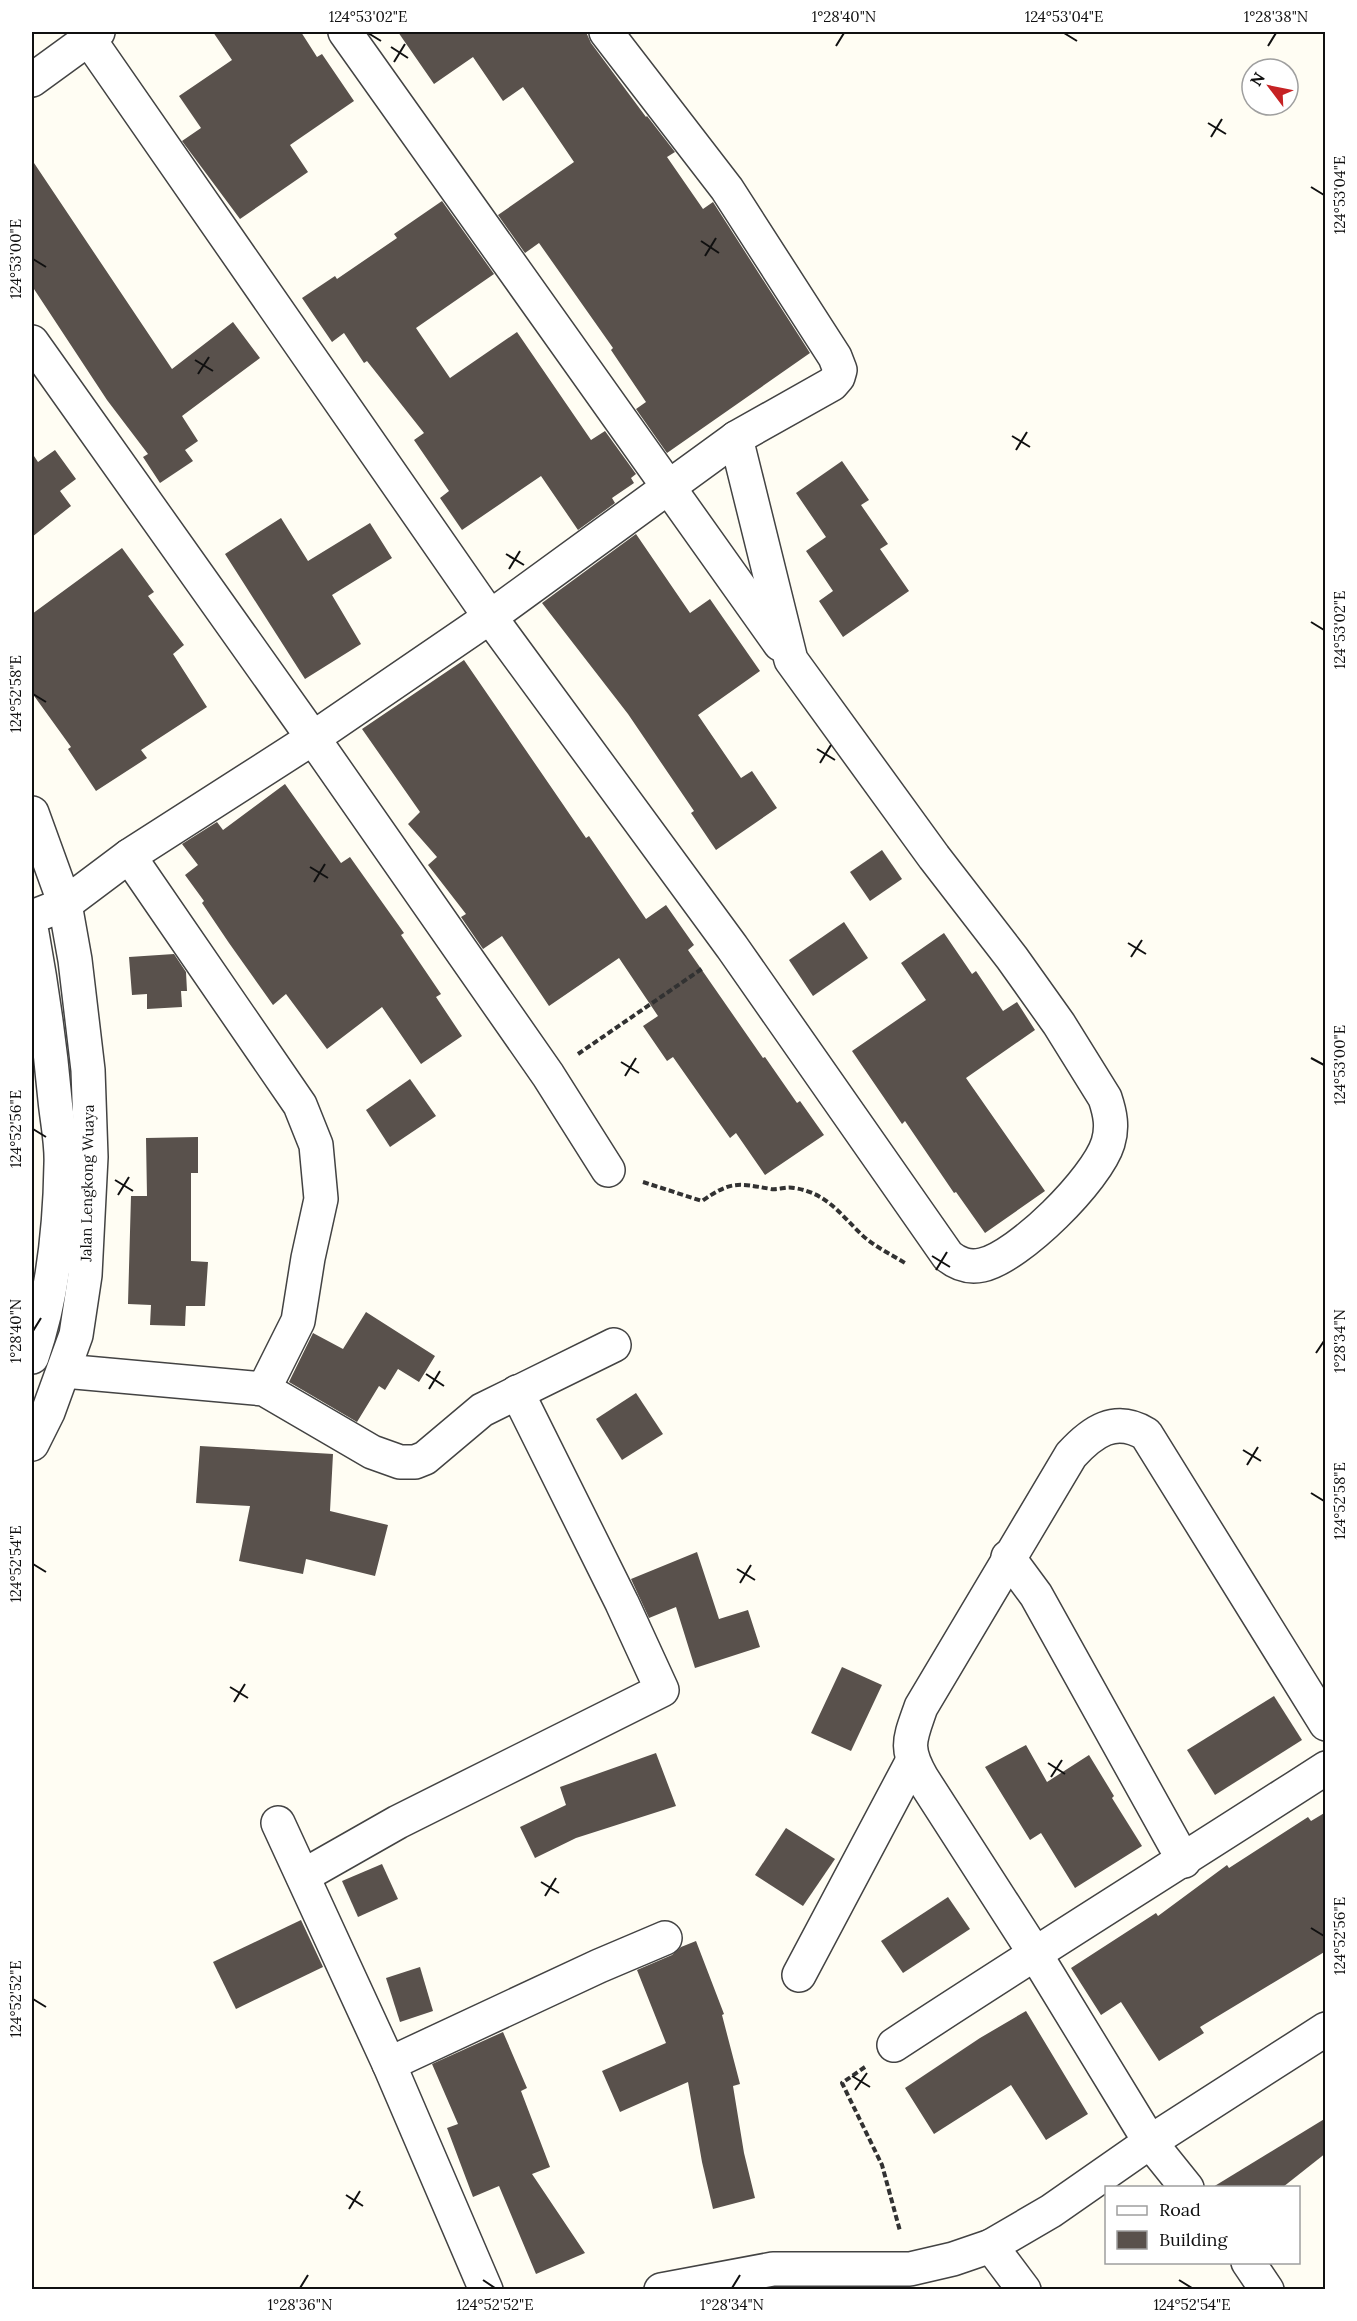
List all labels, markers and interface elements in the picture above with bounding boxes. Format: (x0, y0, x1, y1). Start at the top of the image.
text: 124°53'02"E (329, 7, 407, 26)
text: 1°28'40"N (812, 7, 876, 26)
text: 124°53'04"E (1025, 7, 1103, 26)
text: 1°28'38"N (1244, 7, 1308, 26)
north arrow (1240, 57, 1300, 117)
text: N (1246, 69, 1269, 90)
text: 124°53'04"E (1330, 156, 1349, 234)
text: 124°53'00"E (6, 219, 25, 299)
text: 124°53'02"E (1330, 591, 1349, 669)
text: 124°52'58"E (6, 655, 25, 733)
text: 124°53'00"E (1330, 1025, 1349, 1105)
text: 124°52'56"E (6, 1090, 25, 1168)
street label: Jalan Lengkong Wuaya (76, 1104, 98, 1263)
text: 1°28'40"N (6, 1299, 25, 1363)
text: 1°28'34"N (1330, 1309, 1349, 1373)
text: 124°52'58"E (1330, 1462, 1349, 1540)
text: 124°52'54"E (6, 1525, 25, 1603)
text: 124°52'56"E (1330, 1897, 1349, 1975)
text: 124°52'52"E (6, 1960, 25, 2038)
legend (1105, 2186, 1300, 2264)
text: Road (1159, 2198, 1201, 2221)
text: Building (1159, 2228, 1229, 2251)
text: 1°28'36"N (268, 2295, 332, 2314)
text: 124°52'52"E (456, 2295, 534, 2314)
text: 1°28'34"N (700, 2295, 764, 2314)
text: 124°52'54"E (1153, 2295, 1231, 2314)

